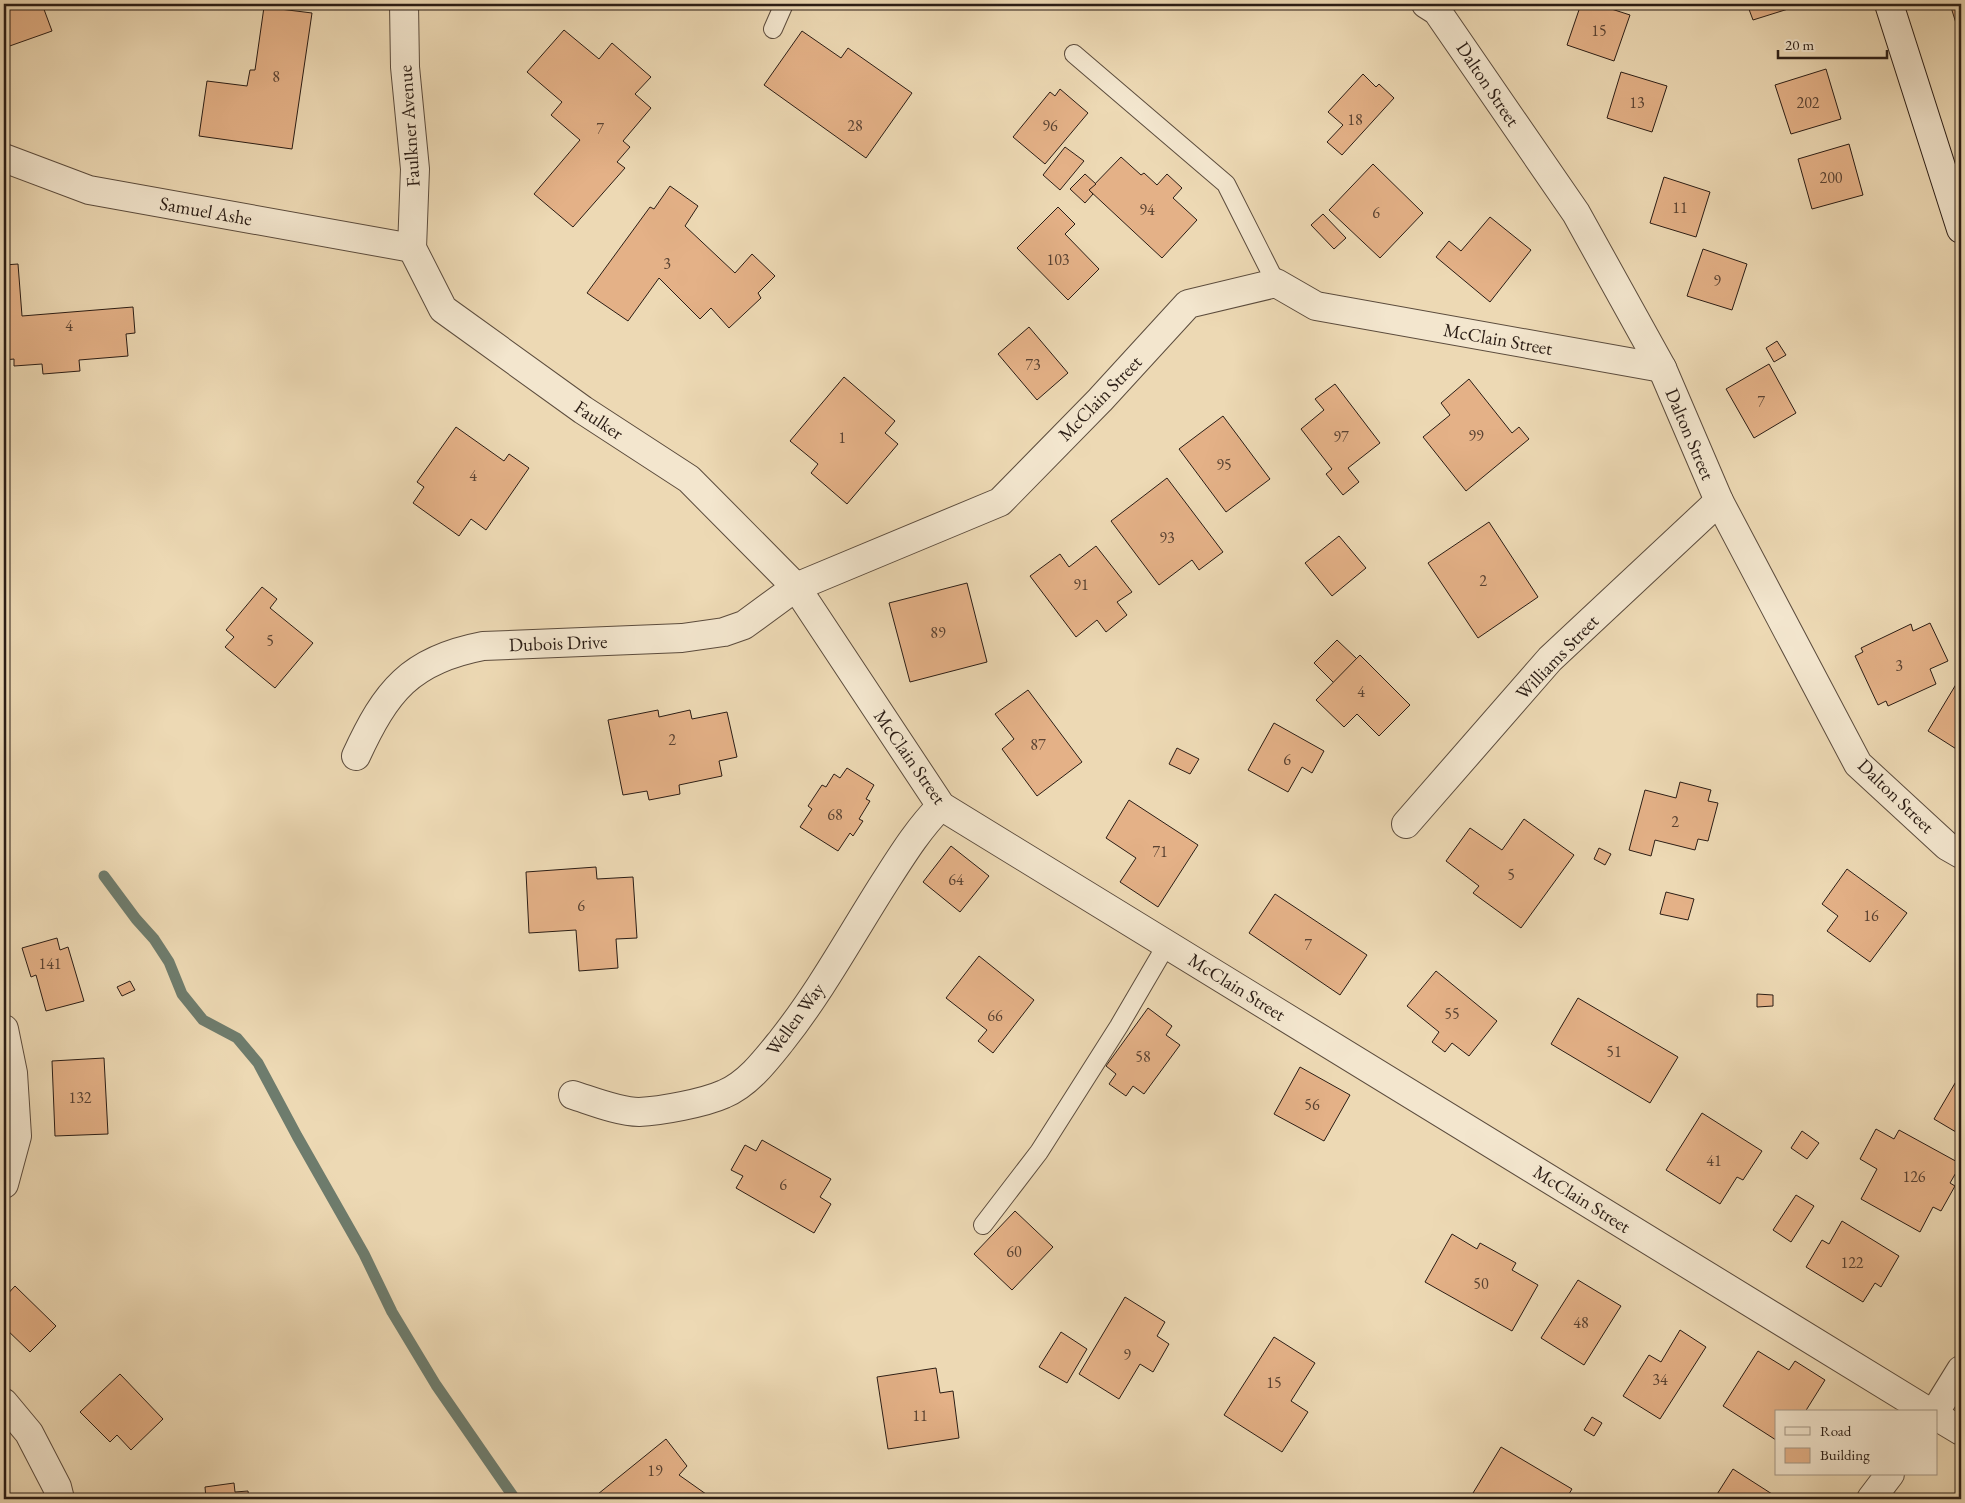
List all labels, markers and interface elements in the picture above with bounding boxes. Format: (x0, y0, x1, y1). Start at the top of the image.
house number: 15 (1591, 20, 1607, 41)
scale bar (1778, 28, 1886, 60)
text: 20 m (1785, 35, 1814, 54)
street label: Dalton Street (1450, 37, 1526, 131)
street label: Faulkner Avenue (392, 64, 426, 188)
house number: 8 (272, 66, 280, 87)
house number: 13 (1629, 92, 1645, 113)
house number: 202 (1796, 92, 1820, 113)
house number: 18 (1347, 109, 1363, 130)
house number: 28 (847, 115, 863, 136)
house number: 96 (1042, 115, 1058, 136)
house number: 7 (596, 118, 604, 139)
house number: 200 (1819, 167, 1843, 188)
street label: Samuel Ashe (158, 191, 254, 231)
house number: 11 (1672, 197, 1688, 218)
house number: 94 (1139, 199, 1155, 220)
house number: 6 (1372, 202, 1380, 223)
house number: 103 (1046, 249, 1070, 270)
house number: 3 (663, 253, 671, 274)
house number: 9 (1713, 270, 1721, 291)
house number: 4 (65, 315, 73, 336)
street label: McClain Street (1441, 317, 1555, 361)
street label: McClain Street (1053, 350, 1147, 446)
house number: 73 (1025, 354, 1041, 375)
street label: Dalton Street (1659, 384, 1721, 484)
house number: 7 (1757, 391, 1765, 412)
street label: Faulker (570, 395, 629, 446)
house number: 99 (1468, 425, 1484, 446)
house number: 97 (1333, 426, 1349, 447)
house number: 1 (838, 427, 846, 448)
house number: 95 (1216, 454, 1232, 475)
house number: 4 (469, 465, 477, 486)
house number: 93 (1159, 527, 1175, 548)
house number: 2 (1479, 570, 1487, 591)
house number: 91 (1073, 574, 1089, 595)
street label: Williams Street (1510, 609, 1604, 705)
house number: 89 (930, 622, 946, 643)
street label: Dubois Drive (508, 629, 608, 657)
house number: 5 (266, 630, 274, 651)
house number: 3 (1895, 655, 1903, 676)
house number: 4 (1357, 681, 1365, 702)
street label: McClain Street (868, 705, 952, 809)
house number: 2 (668, 729, 676, 750)
house number: 87 (1030, 734, 1046, 755)
house number: 6 (1283, 749, 1291, 770)
street label: Dalton Street (1852, 753, 1940, 839)
house number: 68 (827, 804, 843, 825)
house number: 2 (1671, 811, 1679, 832)
house number: 71 (1152, 841, 1168, 862)
house number: 5 (1507, 864, 1515, 885)
house number: 64 (948, 869, 964, 890)
house number: 6 (577, 895, 585, 916)
house number: 16 (1863, 905, 1879, 926)
house number: 7 (1304, 934, 1312, 955)
street label: McClain Street (1184, 947, 1290, 1027)
house number: 141 (38, 953, 62, 974)
street label: Wellen Way (760, 977, 830, 1061)
house number: 55 (1444, 1003, 1460, 1024)
house number: 66 (987, 1005, 1003, 1026)
house number: 51 (1606, 1041, 1622, 1062)
house number: 58 (1135, 1046, 1151, 1067)
house number: 132 (68, 1087, 92, 1108)
house number: 56 (1304, 1094, 1320, 1115)
house number: 41 (1706, 1150, 1722, 1171)
street label: McClain Street (1529, 1159, 1635, 1239)
house number: 126 (1902, 1166, 1926, 1187)
house number: 6 (779, 1174, 787, 1195)
house number: 60 (1006, 1241, 1022, 1262)
house number: 122 (1840, 1252, 1864, 1273)
house number: 50 (1473, 1273, 1489, 1294)
house number: 48 (1573, 1312, 1589, 1333)
house number: 9 (1123, 1344, 1131, 1365)
house number: 34 (1652, 1369, 1668, 1390)
house number: 15 (1266, 1372, 1282, 1393)
house number: 11 (912, 1405, 928, 1426)
legend (1775, 1410, 1938, 1476)
text: Road (1820, 1421, 1852, 1440)
text: Building (1820, 1445, 1870, 1464)
house number: 19 (647, 1460, 663, 1481)

